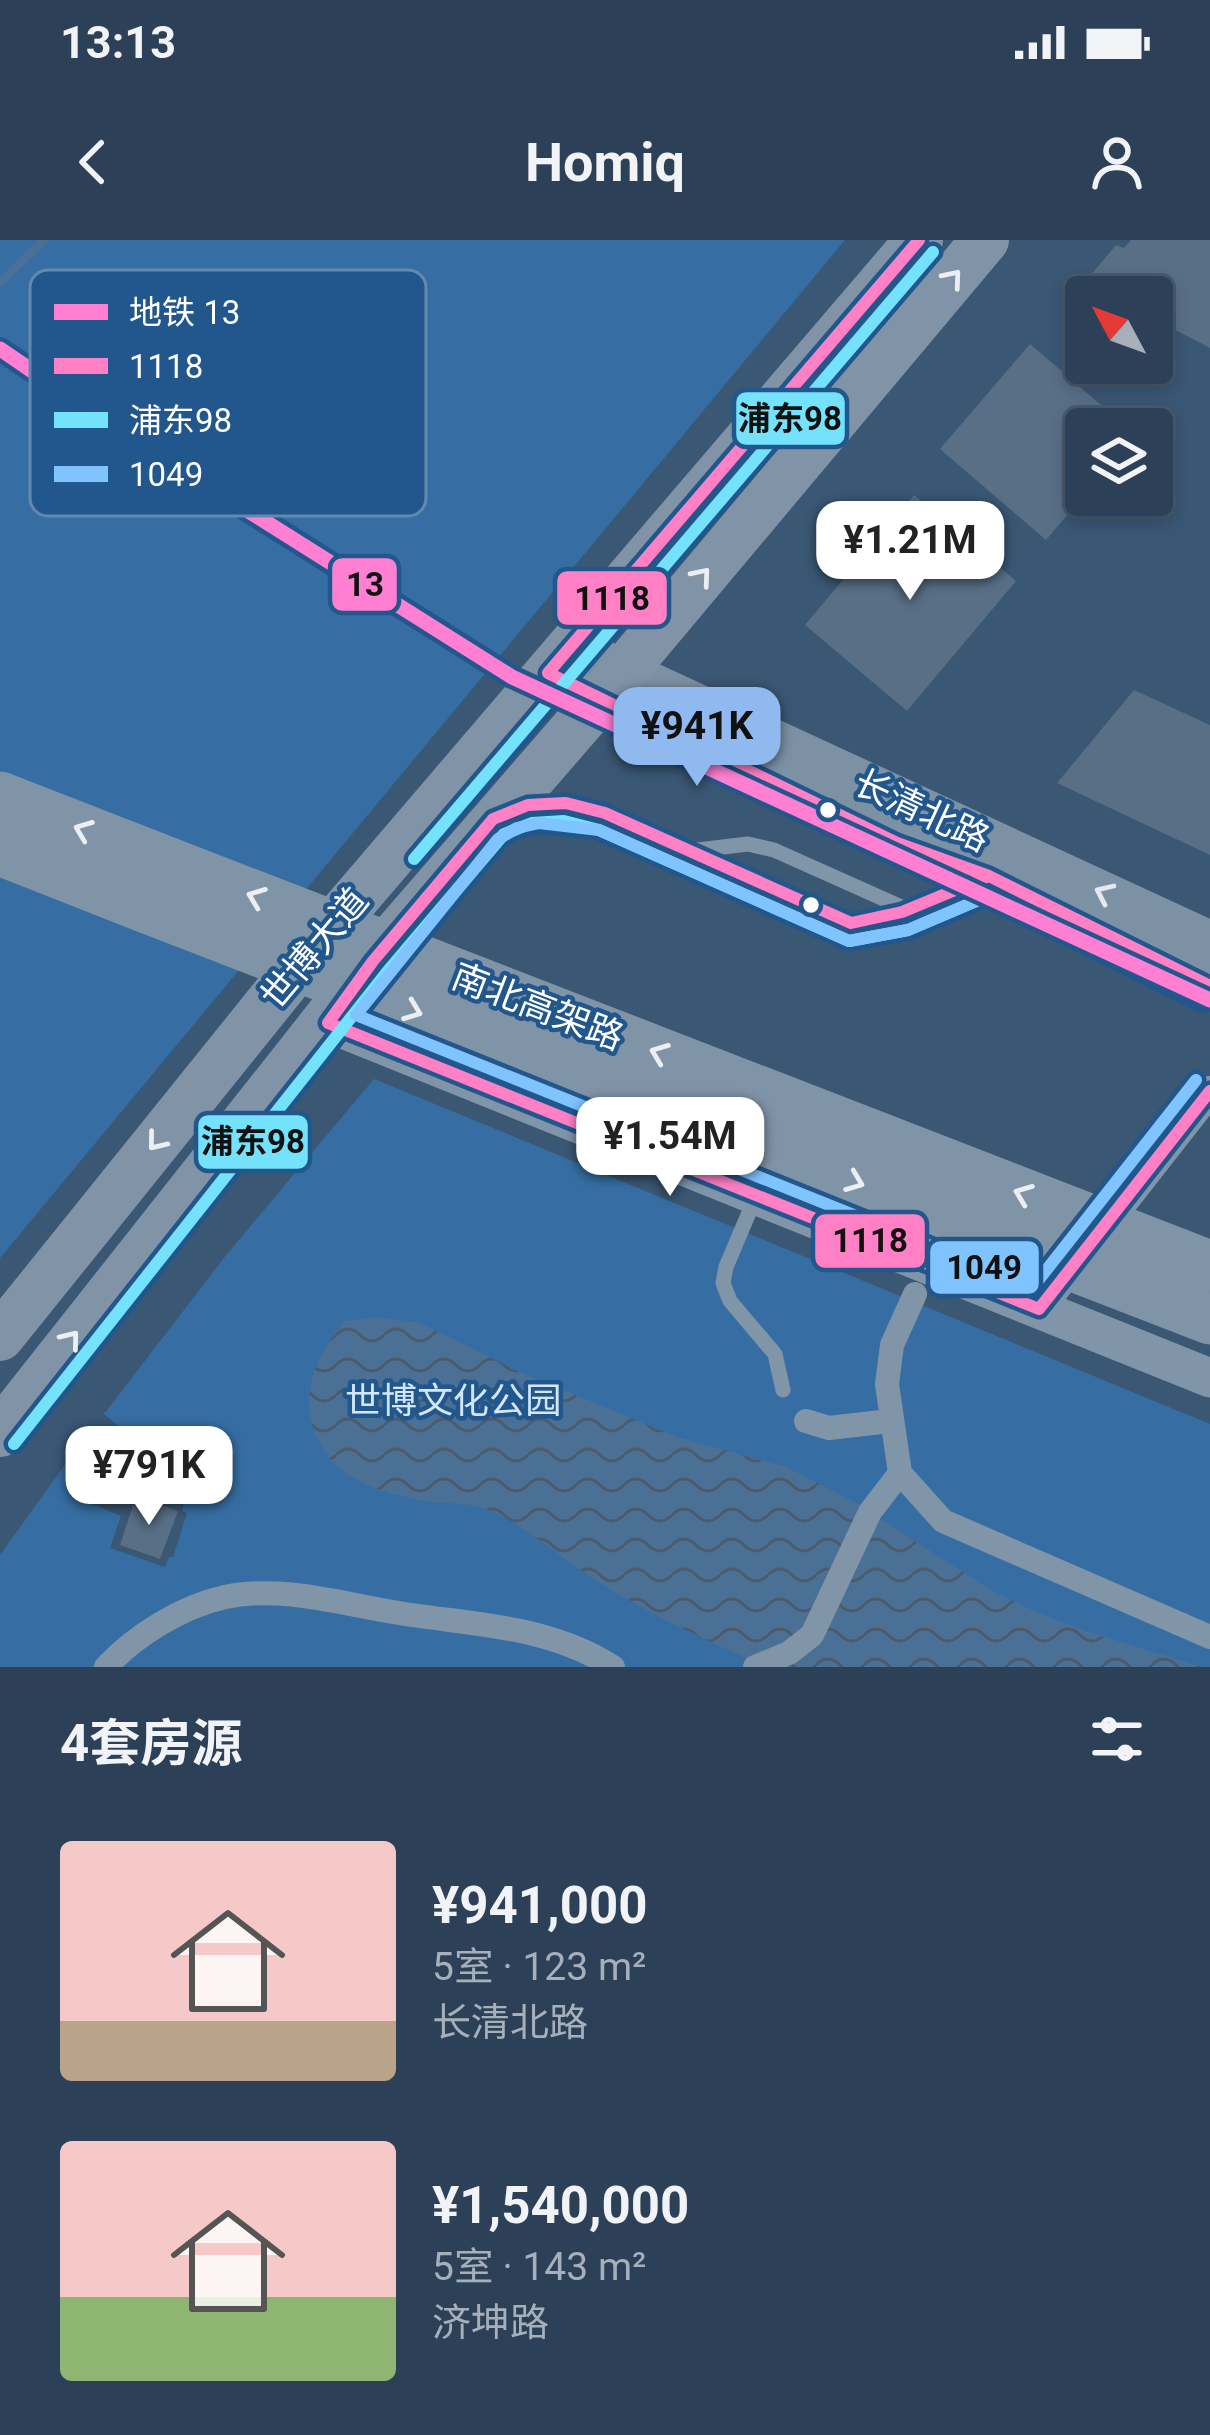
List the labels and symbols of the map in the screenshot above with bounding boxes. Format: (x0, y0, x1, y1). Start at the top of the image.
legend (30, 270, 426, 516)
one-way arrow (939, 270, 961, 292)
north arrow (1065, 276, 1173, 384)
text: 地铁 13 (129, 293, 240, 332)
text: 1118 (129, 347, 203, 386)
line badge: 浦东98 (734, 390, 847, 447)
text: 浦东98 (738, 399, 842, 438)
text: 浦东98 (129, 401, 232, 440)
text: 1049 (129, 455, 203, 494)
pin: ¥1.21M (812, 501, 1008, 603)
line badge: 13 (330, 556, 399, 613)
text: 13 (346, 565, 384, 604)
one-way arrow (687, 568, 709, 590)
line badge: 1118 (555, 569, 669, 627)
text: 1118 (574, 579, 650, 618)
pin: ¥941K (613, 687, 781, 789)
street label: 长清北路 (847, 761, 996, 860)
unlabelled marker (817, 799, 839, 821)
one-way arrow (74, 819, 95, 844)
street label: 世博大道 (252, 880, 377, 1017)
one-way arrow (1095, 884, 1116, 907)
one-way arrow (247, 887, 268, 911)
unlabelled marker (800, 894, 822, 916)
street label: 南北高架路 (446, 955, 629, 1059)
one-way arrow (401, 997, 422, 1021)
one-way arrow (649, 1042, 670, 1067)
pin: ¥1.54M (572, 1097, 768, 1199)
line badge: 浦东98 (196, 1113, 310, 1171)
text: 浦东98 (201, 1122, 305, 1161)
one-way arrow (149, 1128, 170, 1150)
one-way arrow (843, 1167, 864, 1192)
one-way arrow (1013, 1183, 1034, 1208)
line badge: 1118 (813, 1212, 927, 1270)
text: 1118 (832, 1221, 908, 1260)
line badge: 1049 (928, 1239, 1041, 1296)
text: 1049 (946, 1248, 1022, 1287)
one-way arrow (56, 1331, 78, 1353)
park label: 世博文化公园 (345, 1380, 561, 1422)
pin: ¥791K (65, 1426, 233, 1528)

